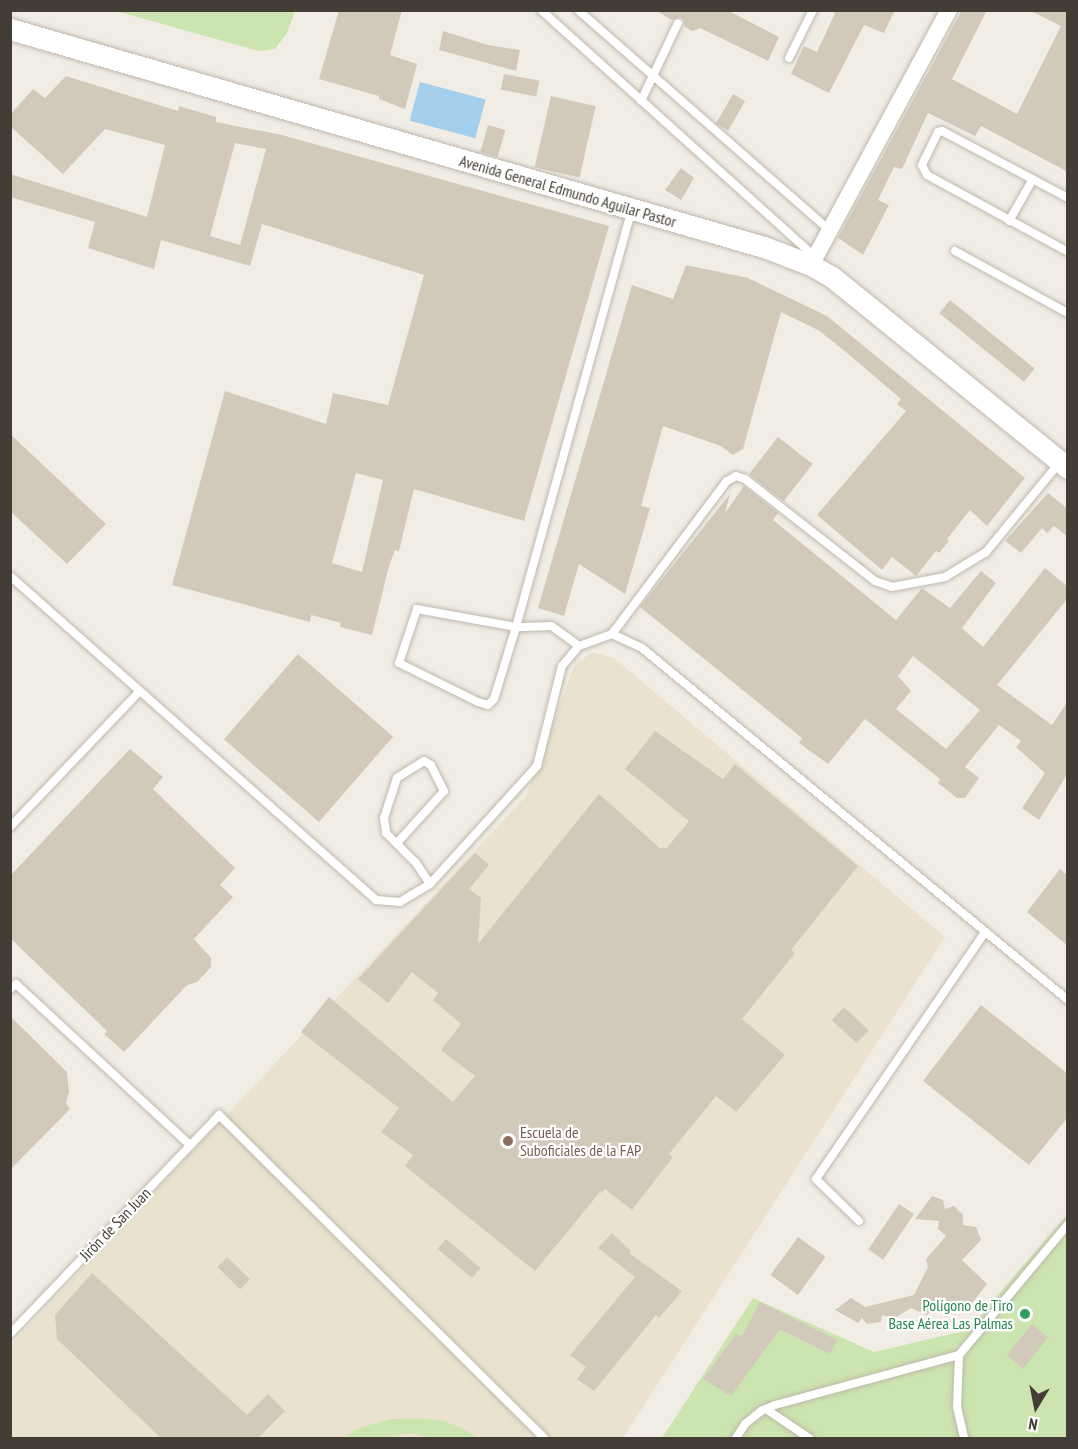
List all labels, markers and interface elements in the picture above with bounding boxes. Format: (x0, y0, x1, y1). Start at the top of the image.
street label: Avenida General Edmundo Aguilar Pastor (457, 151, 679, 231)
place label: Escuela de Suboficiales de la FAP (520, 1122, 641, 1160)
marker: Escuela de Suboficiales de la FAP (501, 1134, 515, 1148)
street label: Jirón de San Juan (75, 1184, 155, 1264)
place label: Polígono de Tiro Base Aérea Las Palmas (888, 1295, 1013, 1333)
marker: Polígono de Tiro Base Aérea Las Palmas (1018, 1307, 1032, 1321)
north arrow (1006, 1377, 1066, 1437)
text: N (1027, 1414, 1039, 1435)

